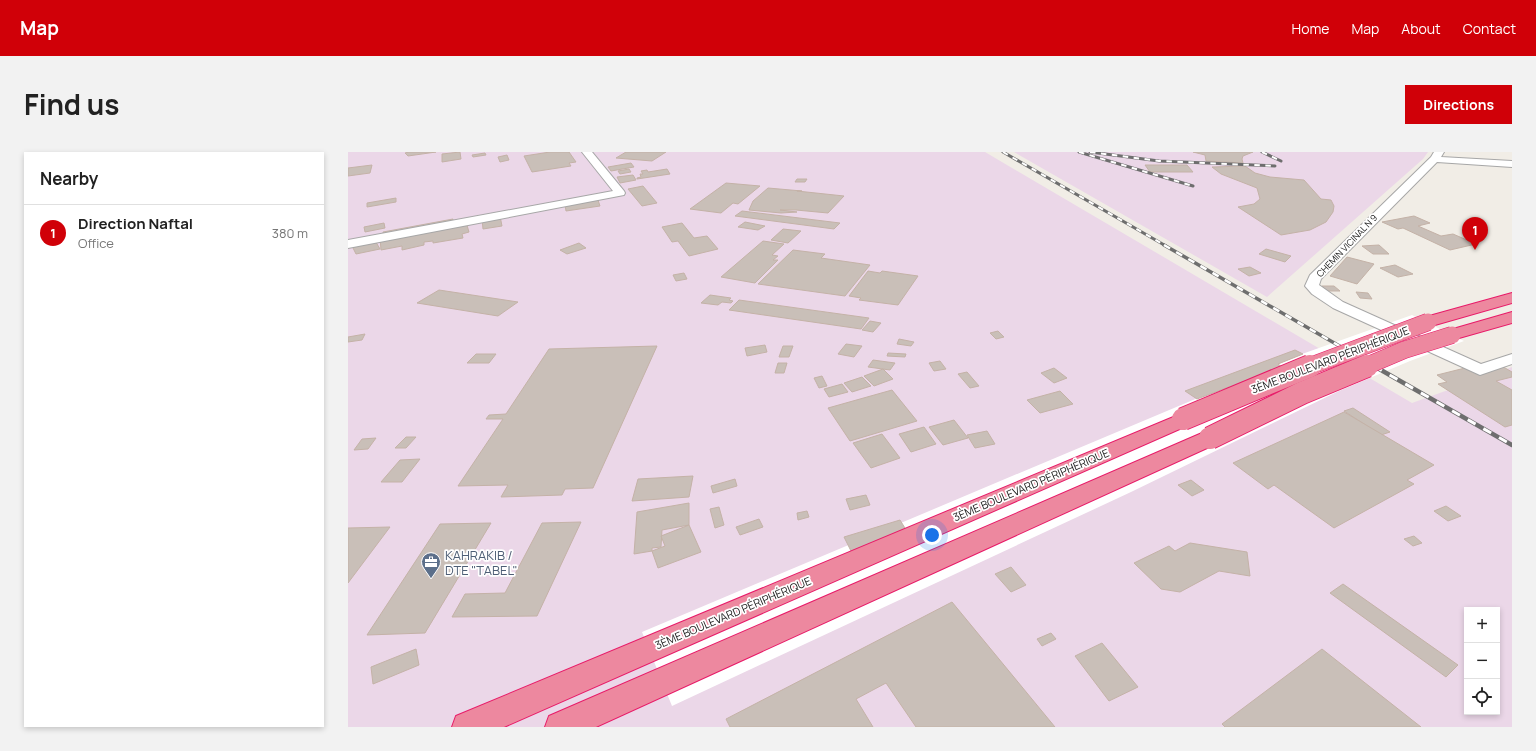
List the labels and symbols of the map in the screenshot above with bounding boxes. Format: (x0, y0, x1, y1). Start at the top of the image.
street label: CHEMIN VICINAL N 9 (1313, 211, 1380, 280)
pin: 1 (1462, 217, 1488, 250)
street label: 3ÈME BOULEVARD PÉRIPHÉRIQUE (1249, 322, 1411, 397)
street label: 3ÈME BOULEVARD PÉRIPHÉRIQUE (951, 445, 1111, 524)
your location (922, 525, 942, 545)
place label: KAHRAKIB / DTE "TABEL" (445, 546, 518, 579)
office icon: KAHRAKIB / DTE "TABEL" (420, 551, 442, 579)
street label: 3ÈME BOULEVARD PÉRIPHÉRIQUE (653, 573, 813, 652)

